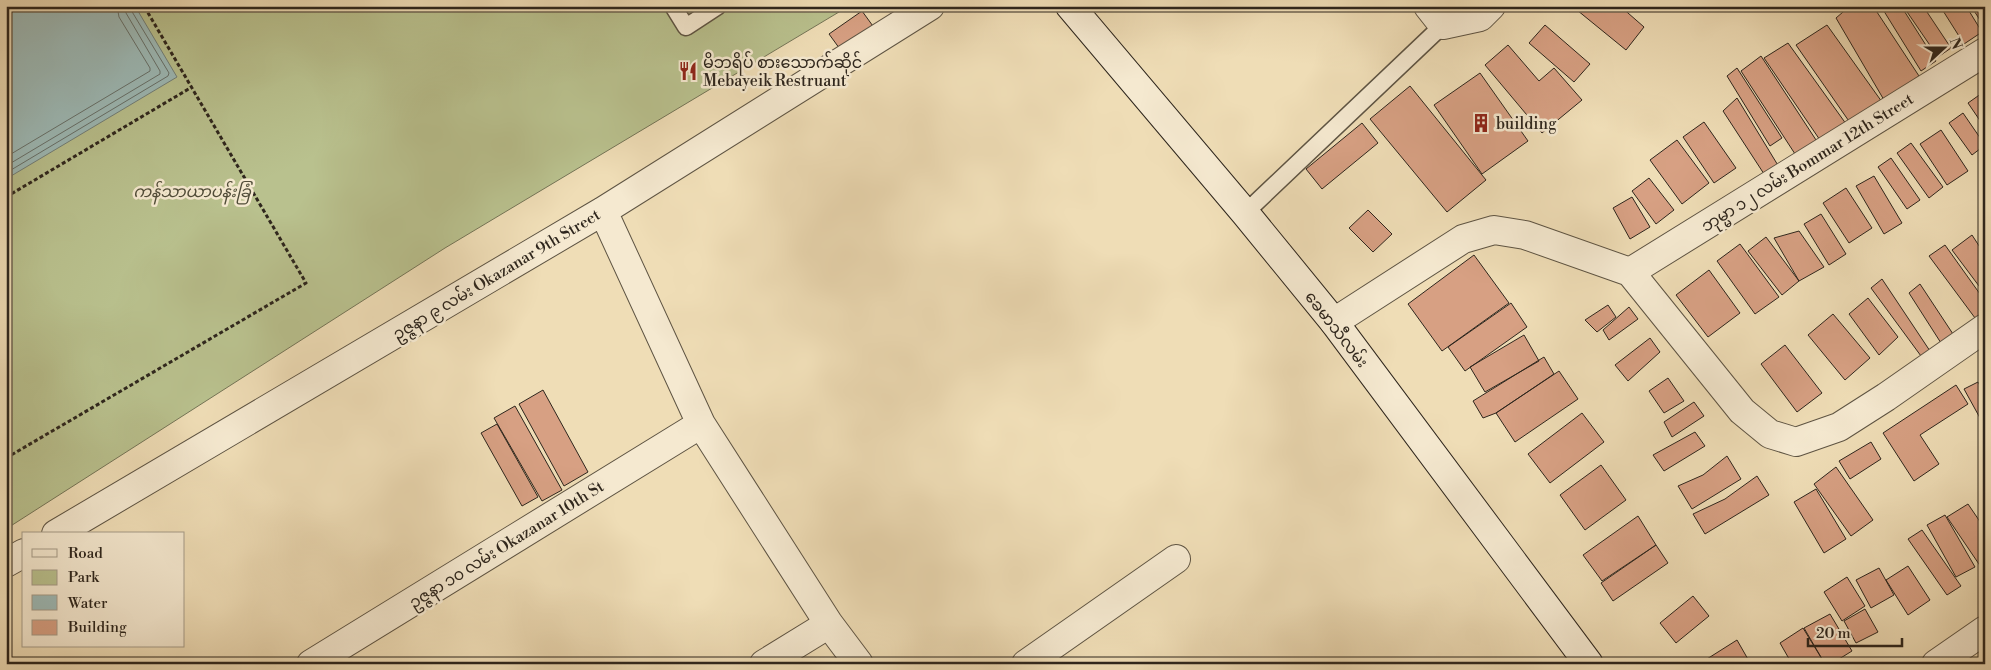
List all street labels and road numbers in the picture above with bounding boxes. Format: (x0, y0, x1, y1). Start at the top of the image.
street label: ဘုမ္မာ ၁၂ လမ်း Bommar 12th Street (1697, 87, 1920, 240)
street label: ဥဇ္ဇနာ ၉ လမ်း Okazanar 9th Street (388, 203, 606, 348)
street label: ခေမာသီလမ်း (1300, 286, 1374, 372)
street label: ဥဇ္ဇနာ ၁၀ လမ်း Okazanar 10th St (404, 475, 610, 616)

